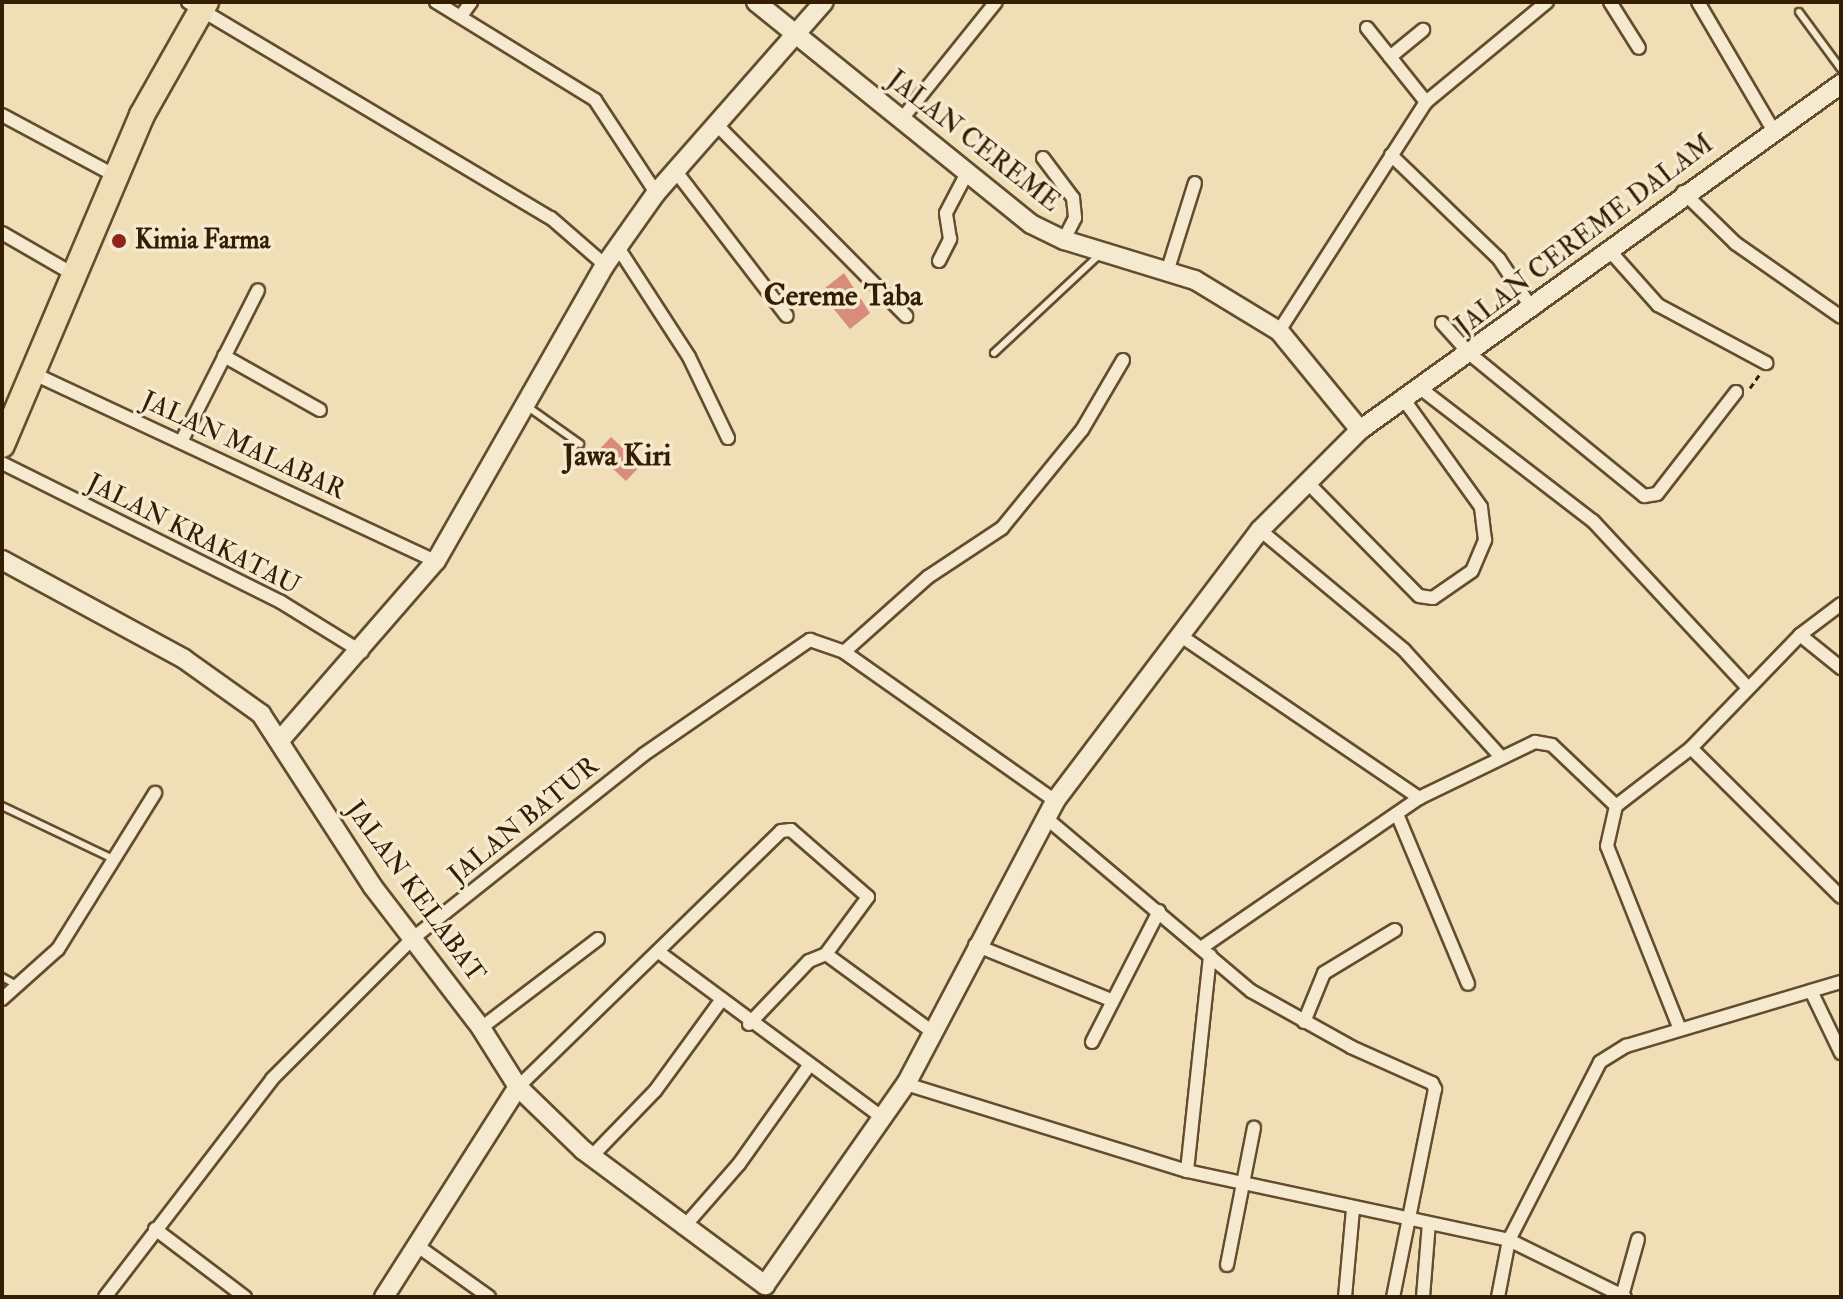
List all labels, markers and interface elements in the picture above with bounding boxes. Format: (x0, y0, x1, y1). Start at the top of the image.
street label: JALAN CEREME (880, 65, 1066, 219)
street label: JALAN CEREME DALAM (1450, 129, 1720, 343)
place label: Kimia Farma (135, 225, 270, 257)
marker: Kimia Farma (110, 232, 128, 250)
district label: Cereme Taba (764, 278, 922, 314)
street label: JALAN MALABAR (136, 385, 350, 507)
district label: Jawa Kiri (563, 438, 671, 474)
street label: JALAN KRAKATAU (81, 468, 305, 602)
street label: JALAN BATUR (443, 751, 605, 891)
street label: JALAN KELABAT (339, 795, 491, 989)

